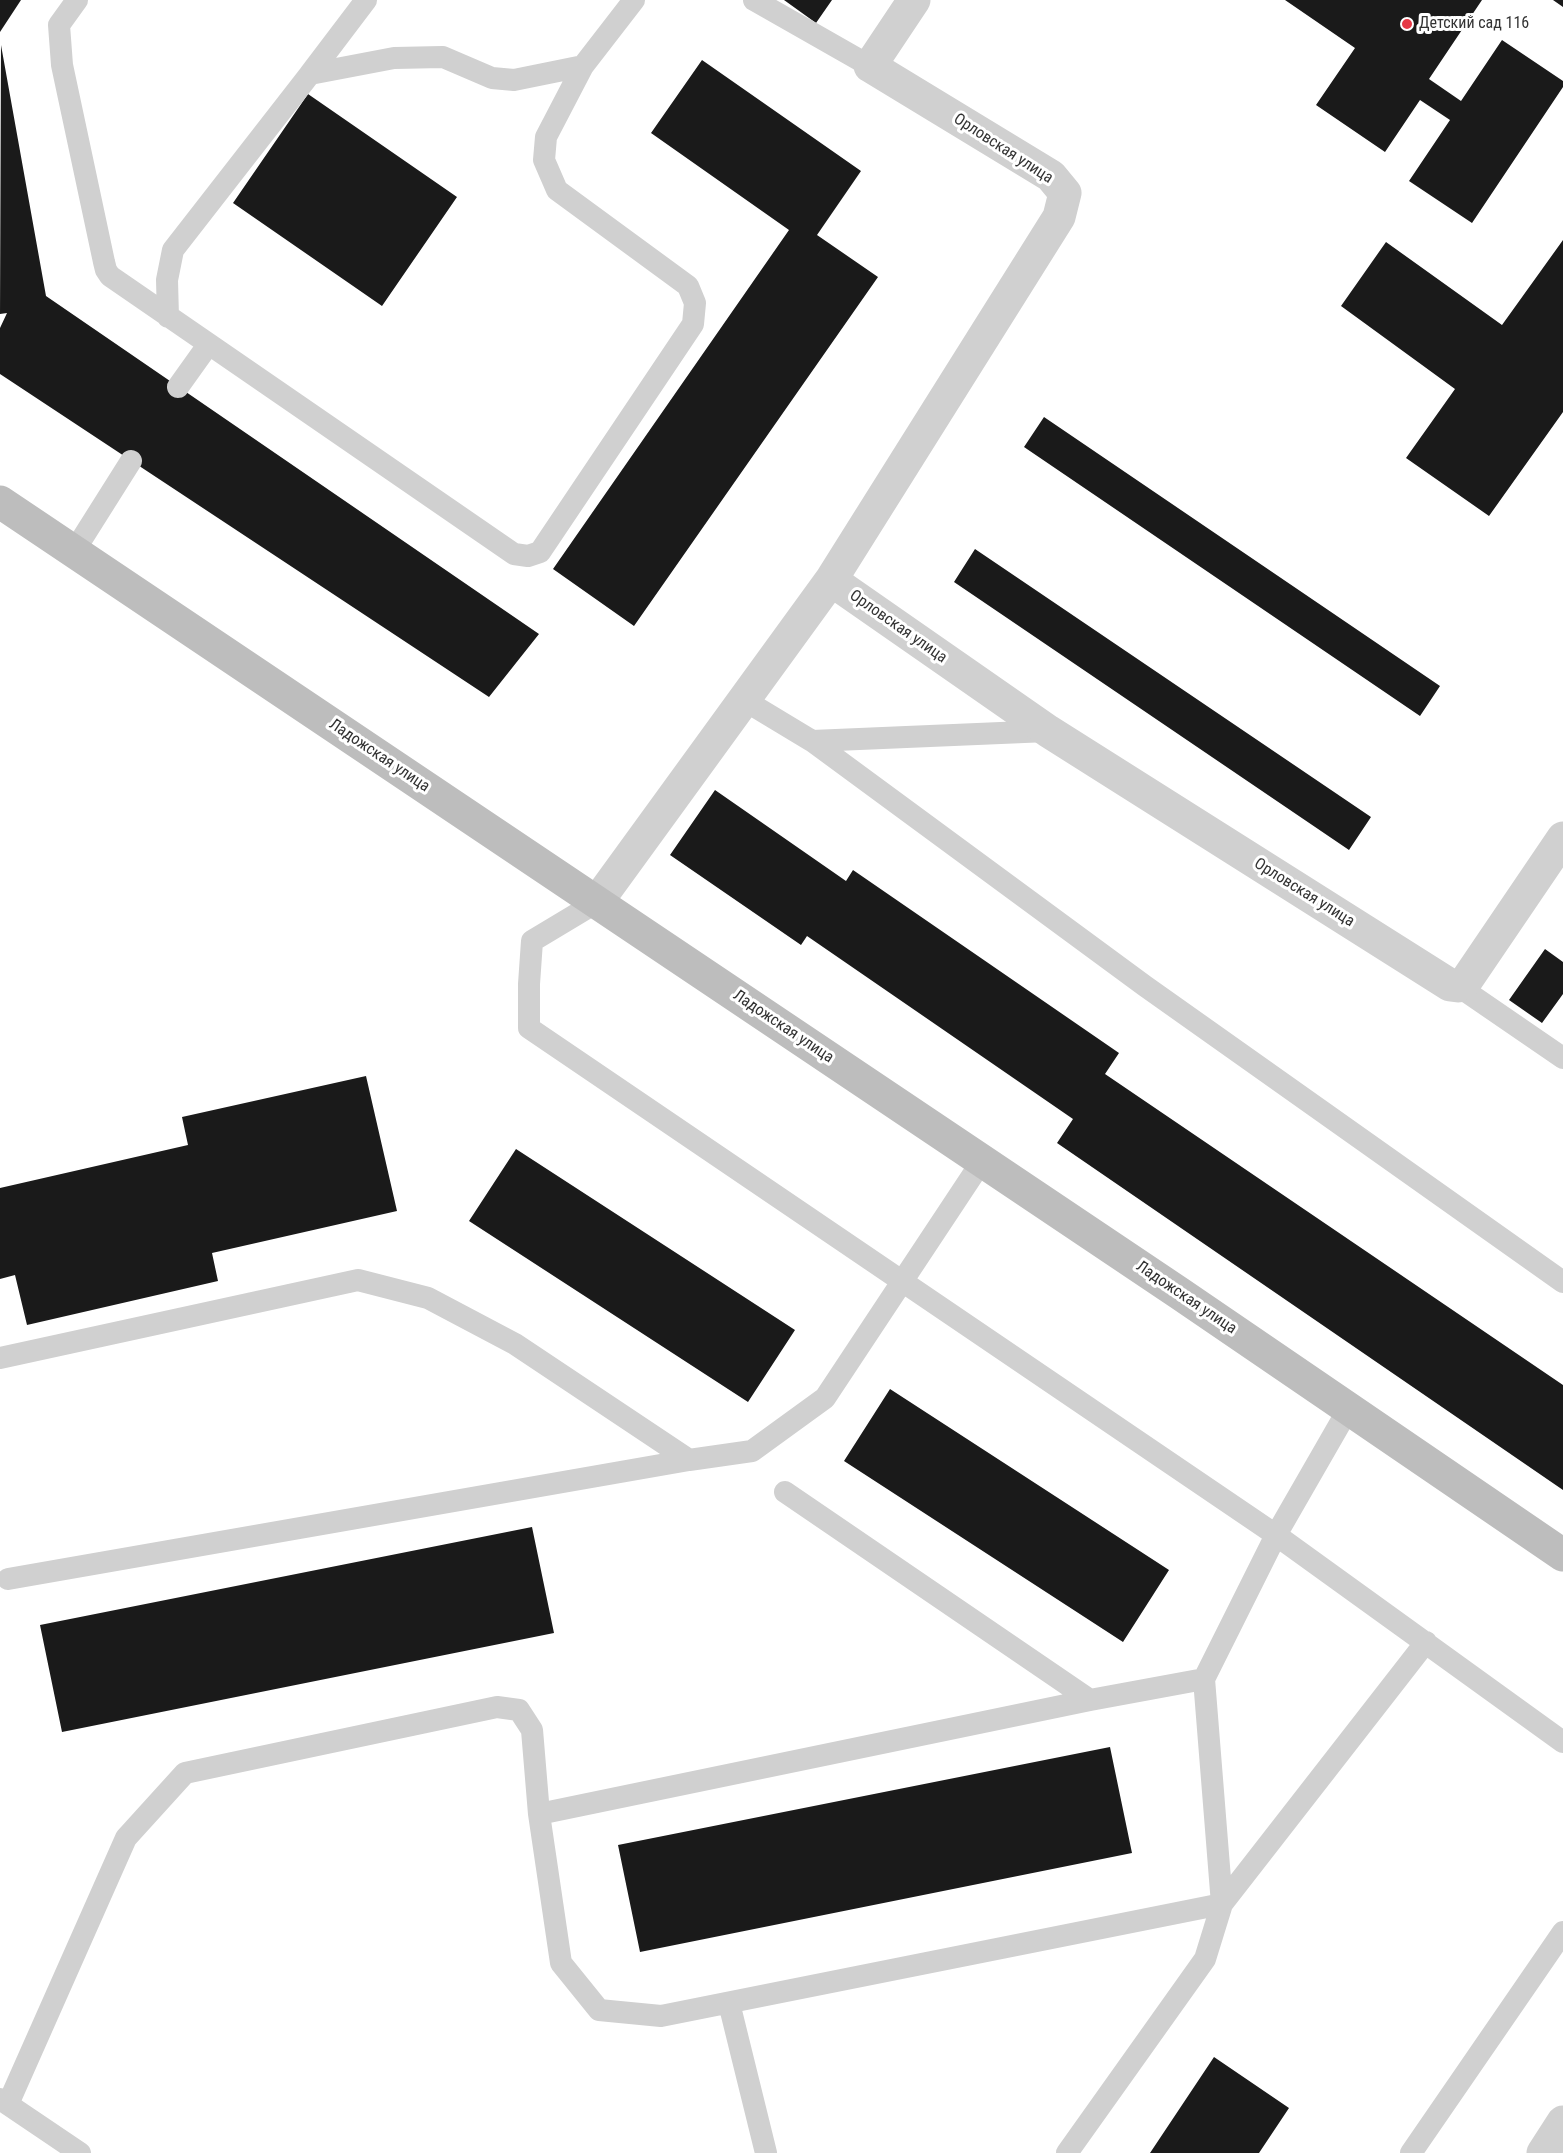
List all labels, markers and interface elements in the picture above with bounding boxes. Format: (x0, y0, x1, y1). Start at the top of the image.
place label: Детский сад 116 (1419, 14, 1529, 34)
marker: Детский сад 116 (1400, 17, 1414, 31)
street label: Орловская улица (950, 110, 1056, 188)
street label: Орловская улица (846, 586, 950, 668)
street label: Ладожская улица (325, 715, 433, 797)
street label: Орловская улица (1250, 855, 1358, 931)
street label: Ладожская улица (729, 986, 837, 1068)
street label: Ладожская улица (1132, 1257, 1240, 1339)

